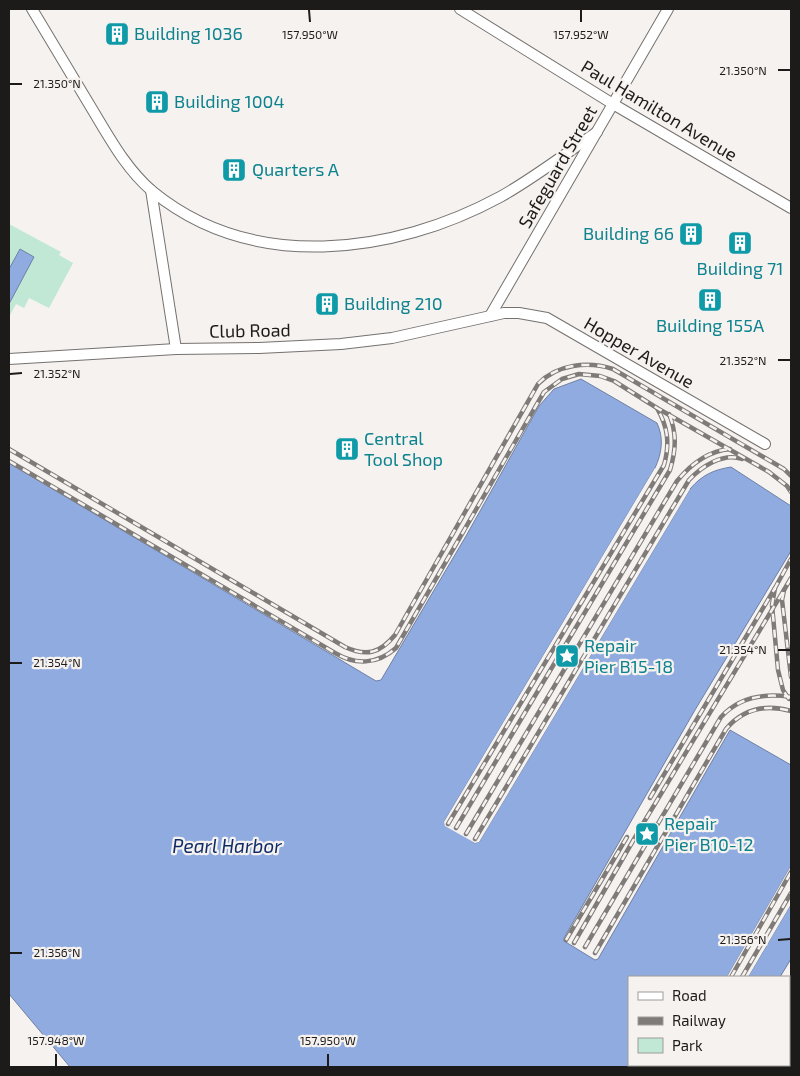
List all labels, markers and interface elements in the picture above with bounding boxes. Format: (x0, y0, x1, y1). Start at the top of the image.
building icon: Building 1036 (104, 21, 130, 47)
place label: Building 1036 (134, 22, 243, 44)
text: 157.950°W (282, 27, 338, 41)
text: 157.952°W (553, 27, 609, 41)
street label: Paul Hamilton Avenue (577, 55, 742, 166)
text: 21.350°N (719, 63, 767, 77)
text: 21.350°N (33, 76, 81, 90)
building icon: Building 1004 (144, 89, 170, 115)
place label: Building 1004 (174, 90, 284, 112)
street label: Safeguard Street (513, 101, 601, 232)
building icon: Quarters A (221, 157, 247, 183)
place label: Quarters A (252, 158, 340, 180)
building icon: Building 66 (678, 221, 704, 247)
place label: Building 66 (583, 222, 674, 244)
building icon: Building 71 (727, 230, 753, 256)
place label: Building 71 (697, 257, 783, 279)
building icon: Building 155A (697, 287, 723, 313)
building icon: Building 210 (314, 291, 340, 317)
place label: Building 210 (344, 292, 443, 314)
street label: Hopper Avenue (581, 312, 698, 393)
place label: Building 155A (656, 314, 765, 336)
street label: Club Road (209, 318, 291, 342)
text: 21.352°N (720, 353, 766, 367)
text: 21.352°N (34, 366, 80, 380)
place label: Central Tool Shop (364, 427, 443, 470)
building icon: Central Tool Shop (334, 436, 360, 462)
place label: Repair Pier B15-18 (584, 634, 673, 677)
text: 21.354°N (719, 642, 767, 656)
place icon: Repair Pier B15-18 (554, 643, 580, 669)
text: 21.354°N (33, 655, 81, 669)
place label: Repair Pier B10-12 (664, 812, 754, 855)
place icon: Repair Pier B10-12 (634, 821, 660, 847)
water label: Pearl Harbor (172, 834, 282, 857)
text: 21.356°N (719, 932, 767, 946)
text: 21.356°N (33, 945, 81, 959)
legend (628, 976, 790, 1066)
text: Road (672, 986, 707, 1004)
text: Railway (672, 1011, 726, 1029)
text: 157.948°W (28, 1033, 84, 1047)
text: 157.950°W (300, 1033, 356, 1047)
text: Park (672, 1036, 703, 1054)

